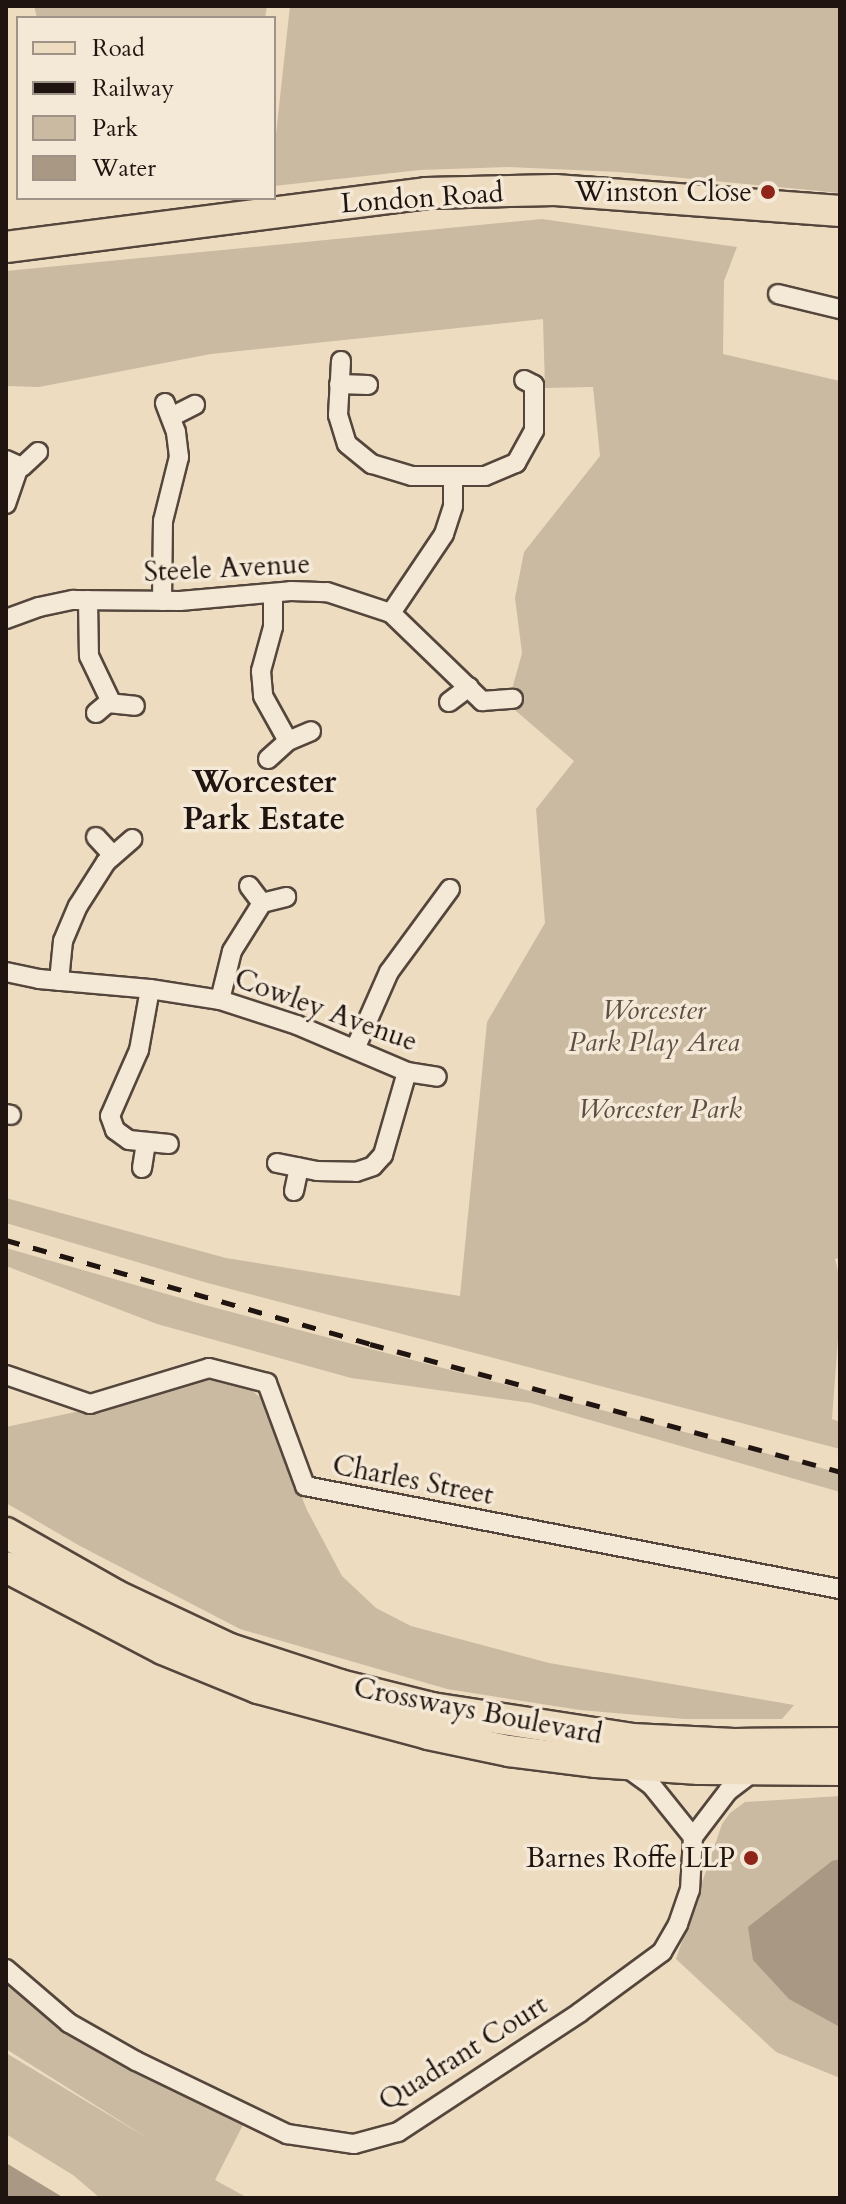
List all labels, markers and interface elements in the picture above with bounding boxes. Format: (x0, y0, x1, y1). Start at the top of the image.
legend (16, 16, 276, 200)
text: Road (92, 32, 145, 65)
text: Railway (92, 72, 174, 105)
text: Park (92, 112, 138, 145)
text: Water (92, 152, 156, 185)
place label: Winston Close (575, 175, 752, 209)
street label: London Road (340, 176, 504, 220)
marker: Winston Close (759, 183, 777, 201)
street label: Steele Avenue (143, 547, 311, 589)
district label: Worcester Park Estate (183, 764, 345, 839)
street label: Cowley Avenue (230, 961, 422, 1059)
park label: Worcester Park Play Area (568, 993, 740, 1059)
park label: Worcester Park (578, 1092, 742, 1126)
street label: Charles Street (330, 1448, 496, 1512)
street label: Crossways Boulevard (351, 1670, 605, 1752)
place label: Barnes Roffe LLP (526, 1841, 735, 1875)
marker: Barnes Roffe LLP (742, 1849, 760, 1867)
street label: Quadrant Court (373, 1988, 553, 2118)

